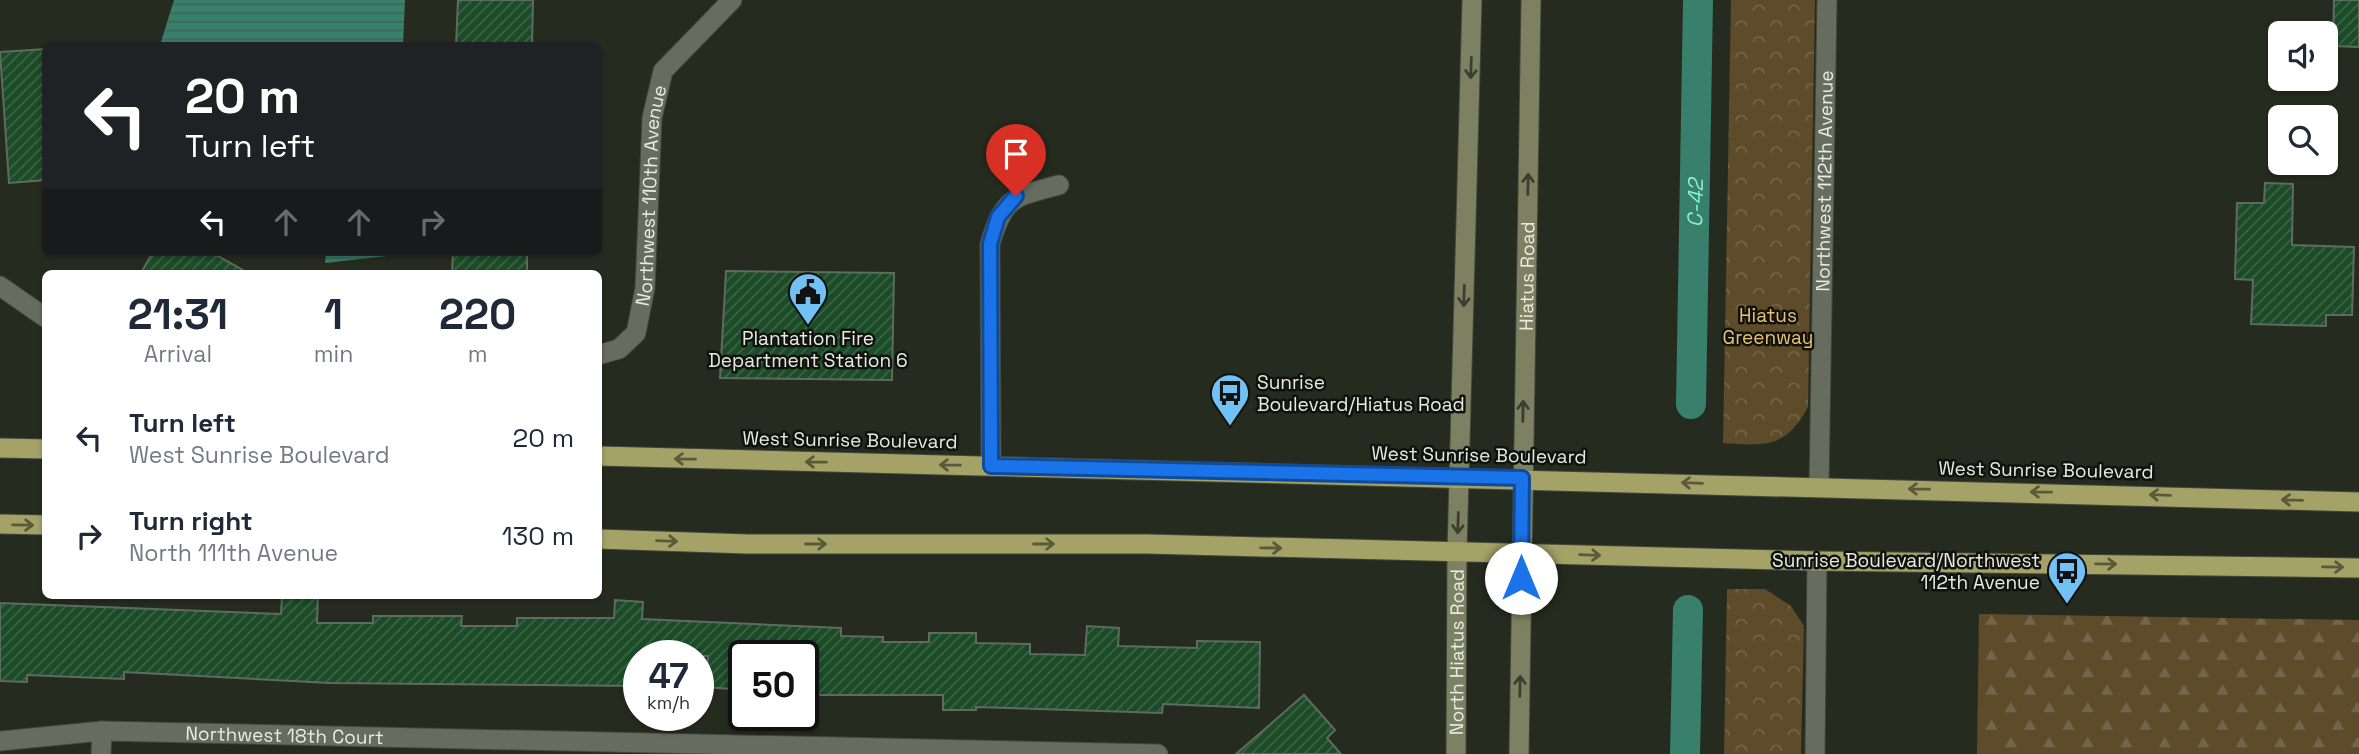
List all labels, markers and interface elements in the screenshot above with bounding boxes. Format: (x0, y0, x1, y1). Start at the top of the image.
map controls (2268, 21, 2338, 175)
button: sound (2268, 21, 2338, 91)
one-way arrow (1464, 56, 1477, 79)
text: 20 m (185, 65, 300, 127)
icon: left (70, 70, 161, 161)
street label: Northwest 112th Avenue (1810, 70, 1838, 292)
street label: Northwest 110th Avenue (629, 82, 672, 308)
button: search (2268, 105, 2338, 175)
pin (986, 124, 1046, 196)
text: Turn left (185, 126, 315, 166)
icon: arrive (997, 135, 1035, 173)
one-way arrow (1521, 173, 1535, 196)
water label: C-42 (1681, 176, 1708, 228)
icon: left (194, 203, 232, 241)
icon: ahead (267, 203, 305, 241)
icon: ahead (340, 203, 378, 241)
icon: right (413, 203, 451, 241)
street label: Hiatus Road (1513, 221, 1540, 331)
public building icon: Plantation Fire Department Station 6 (787, 271, 829, 326)
one-way arrow (1458, 284, 1471, 307)
text: 21:31 (128, 288, 228, 341)
text: 1 (324, 288, 343, 341)
text: 220 (439, 288, 516, 341)
park label: Hiatus Greenway (1723, 303, 1813, 350)
place label: Plantation Fire Department Station 6 (708, 326, 908, 373)
text: Arrival (144, 339, 212, 369)
text: min (314, 339, 353, 369)
text: m (468, 339, 488, 369)
place label: Sunrise Boulevard/Hiatus Road (1257, 370, 1465, 417)
bus stop icon: Sunrise Boulevard/Hiatus Road (1209, 372, 1251, 427)
one-way arrow (1516, 400, 1530, 423)
text: Turn left (129, 406, 236, 440)
icon: left (70, 419, 108, 457)
text: 20 m (513, 421, 574, 455)
street label: West Sunrise Boulevard (742, 426, 958, 454)
text: West Sunrise Boulevard (129, 440, 390, 470)
street label: West Sunrise Boulevard (1371, 441, 1587, 469)
one-way arrow (674, 452, 697, 465)
one-way arrow (805, 455, 828, 468)
street label: West Sunrise Boulevard (1938, 456, 2154, 484)
one-way arrow (939, 458, 962, 472)
one-way arrow (1680, 477, 1703, 490)
one-way arrow (1908, 483, 1931, 496)
one-way arrow (2030, 485, 2053, 499)
one-way arrow (2149, 489, 2172, 502)
one-way arrow (2281, 493, 2304, 506)
text: Turn right (129, 504, 253, 538)
one-way arrow (1451, 511, 1465, 534)
icon: right (70, 517, 108, 555)
one-way arrow (11, 518, 34, 532)
text: 130 m (502, 519, 574, 553)
one-way arrow (655, 535, 678, 548)
one-way arrow (804, 537, 827, 551)
one-way arrow (1032, 537, 1055, 551)
text: North 111th Avenue (129, 538, 338, 568)
one-way arrow (1259, 541, 1282, 554)
position arrow (1484, 541, 1558, 615)
place label: Sunrise Boulevard/Northwest 112th Avenue (1772, 548, 2040, 595)
one-way arrow (1578, 549, 1601, 562)
bus stop icon: Sunrise Boulevard/Northwest 112th Avenue (2046, 550, 2088, 605)
one-way arrow (2094, 558, 2117, 571)
one-way arrow (2321, 561, 2344, 574)
street label: North Hiatus Road (1444, 569, 1469, 735)
speed limit sign: 50 (728, 640, 819, 731)
text: 47 (648, 654, 689, 698)
one-way arrow (1513, 675, 1527, 698)
text: km/h (647, 691, 690, 714)
street label: Northwest 18th Court (185, 720, 384, 750)

